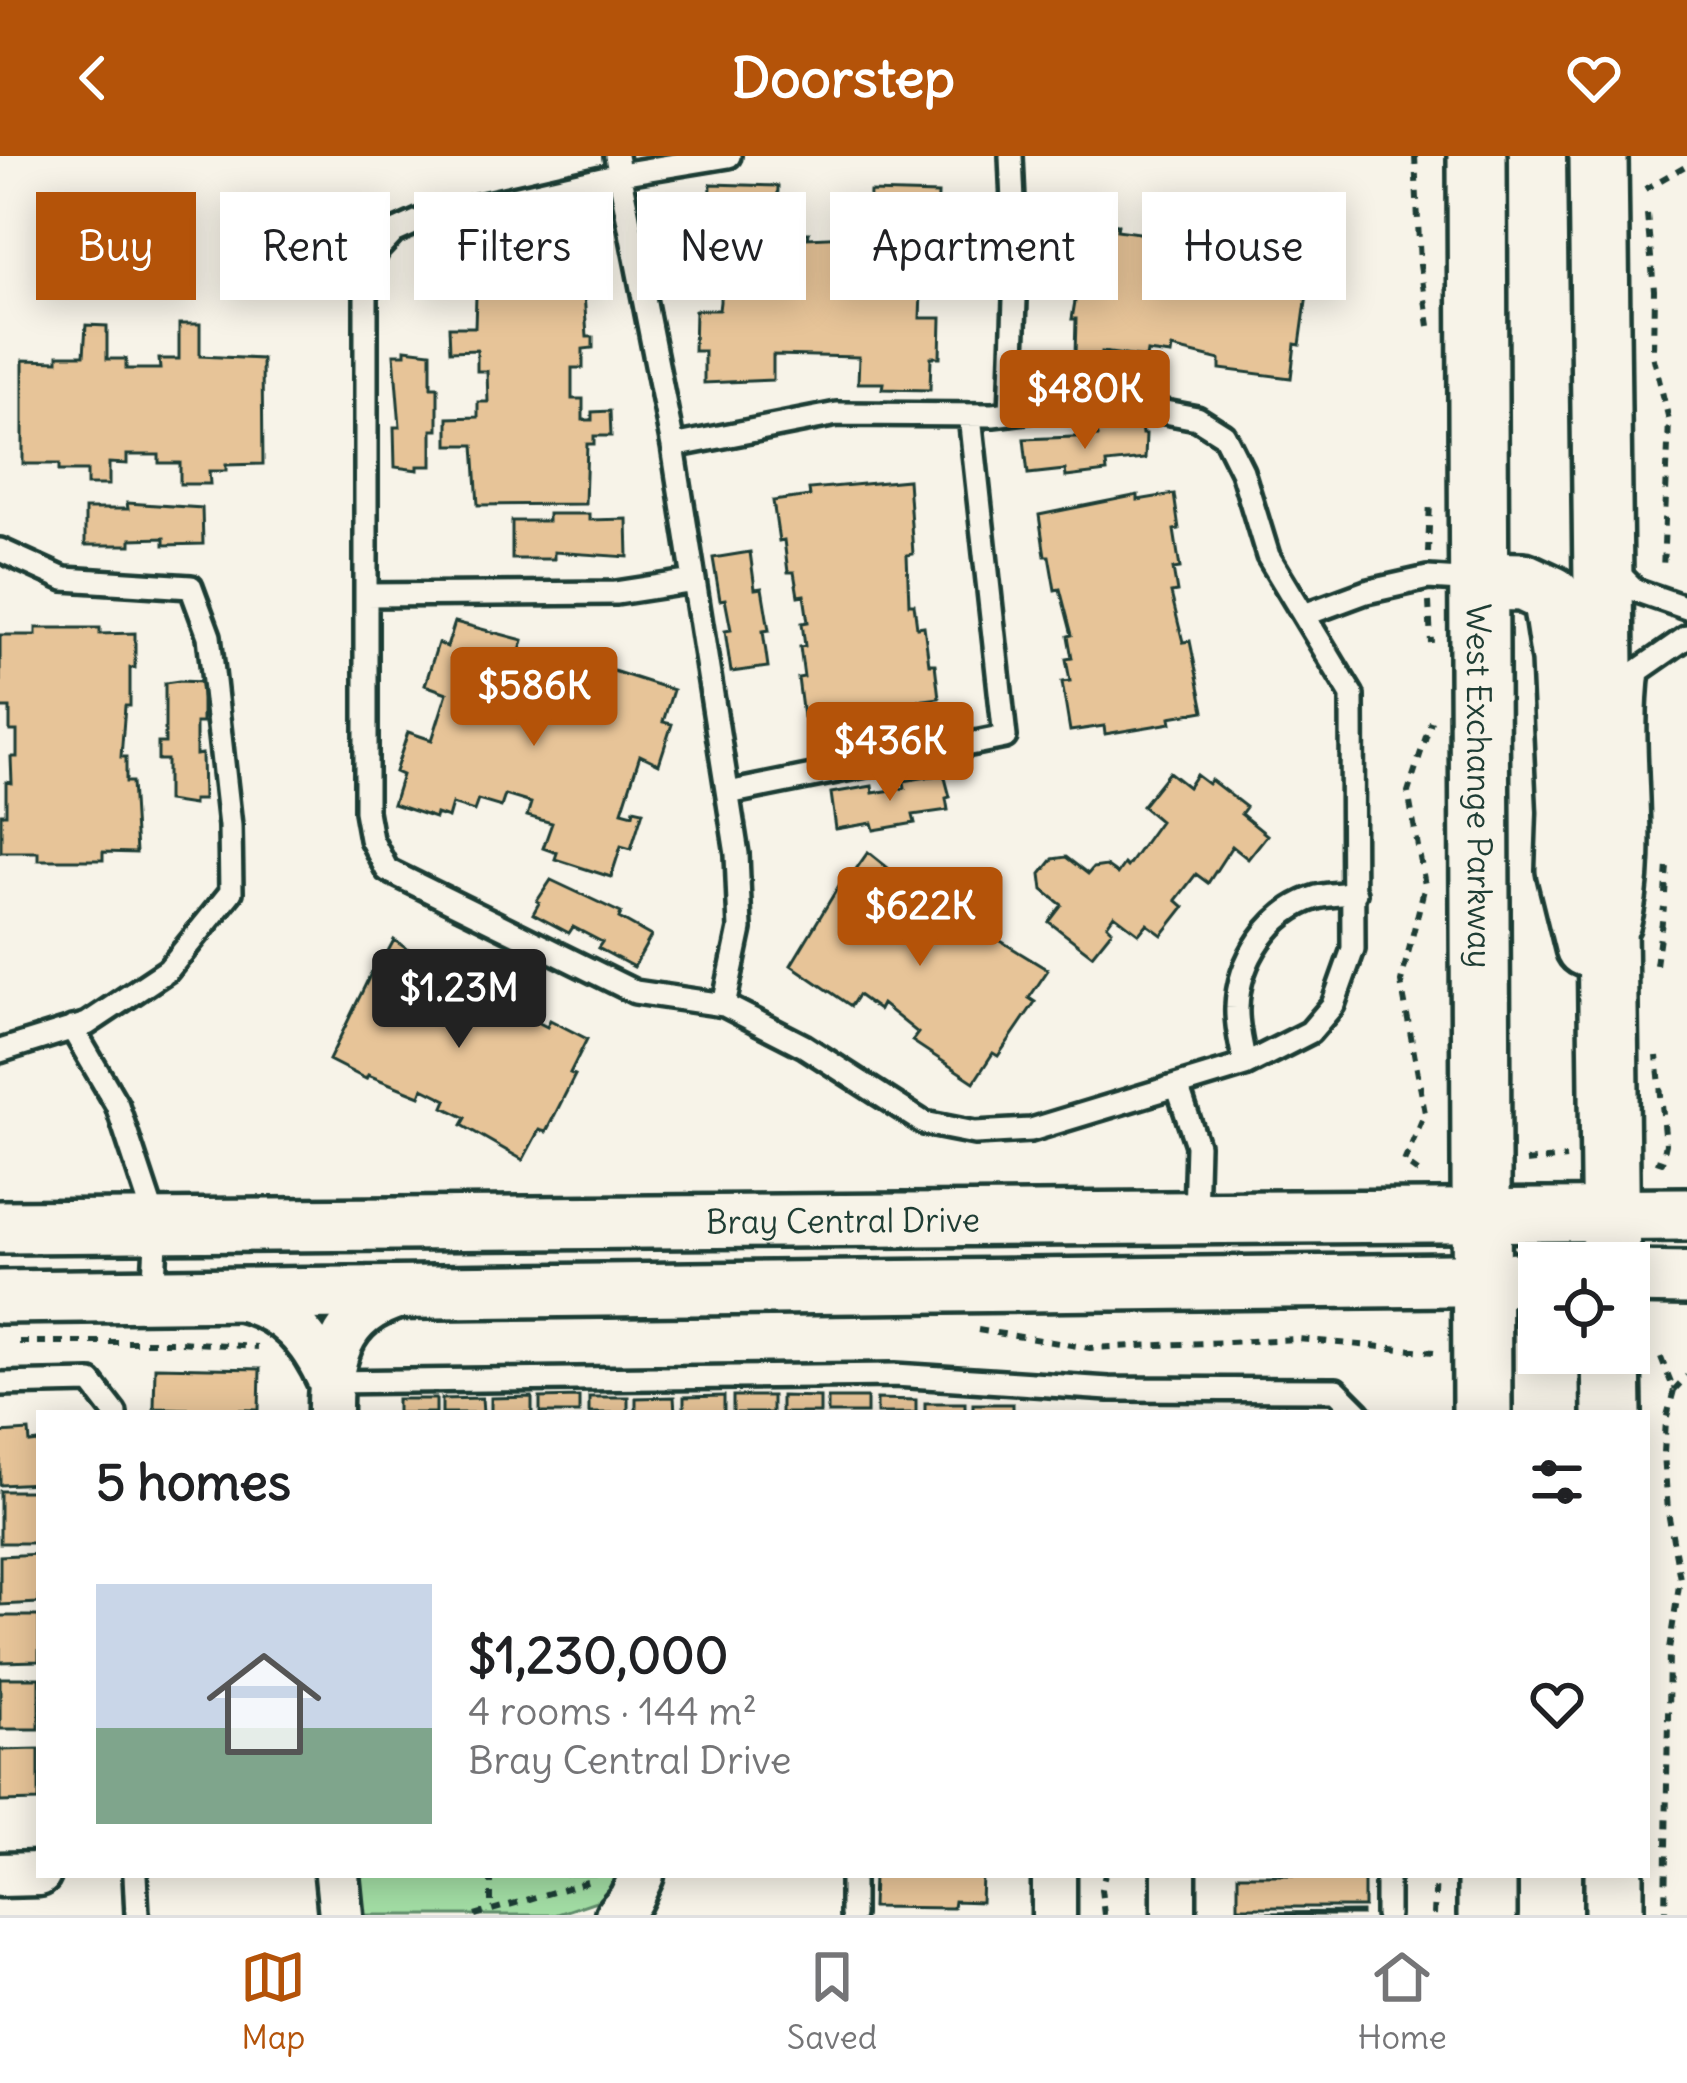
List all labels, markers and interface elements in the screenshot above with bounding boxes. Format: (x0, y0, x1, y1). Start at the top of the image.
text: Doorstep (732, 44, 955, 112)
icon: back (60, 45, 126, 111)
icon: heart (1561, 45, 1627, 111)
chip: Buy (36, 192, 196, 300)
chip: Rent (220, 192, 390, 300)
chip: Filters (414, 192, 613, 300)
chip: New (637, 192, 806, 300)
chip: Apartment (830, 192, 1118, 300)
chip: House (1142, 192, 1346, 300)
pin: $480K (1001, 350, 1169, 452)
text: $480K (1027, 364, 1143, 413)
street label: West Exchange Parkway (1458, 603, 1501, 969)
pin: $586K (450, 647, 618, 749)
text: $586K (477, 661, 591, 710)
pin: $436K (806, 702, 974, 804)
text: $436K (834, 716, 946, 765)
pin: $622K (836, 867, 1004, 969)
text: $622K (865, 881, 975, 930)
pin: $1.23M (361, 949, 557, 1051)
text: $1.23M (399, 963, 519, 1012)
street label: Bray Central Drive (706, 1198, 980, 1243)
map controls (1518, 1242, 1650, 1374)
button: locate (1518, 1242, 1650, 1374)
icon: filters (1524, 1449, 1590, 1515)
text: 5 homes (96, 1450, 291, 1514)
text: $1,230,000 (468, 1623, 728, 1687)
icon: home (192, 1632, 336, 1776)
icon: heart (1524, 1671, 1590, 1737)
text: 4 rooms · 144 m² (468, 1687, 757, 1736)
text: Bray Central Drive (468, 1736, 792, 1785)
tab: Map (240, 1944, 306, 2058)
tab: Saved (787, 1944, 877, 2058)
tab: Home (1358, 1944, 1447, 2058)

